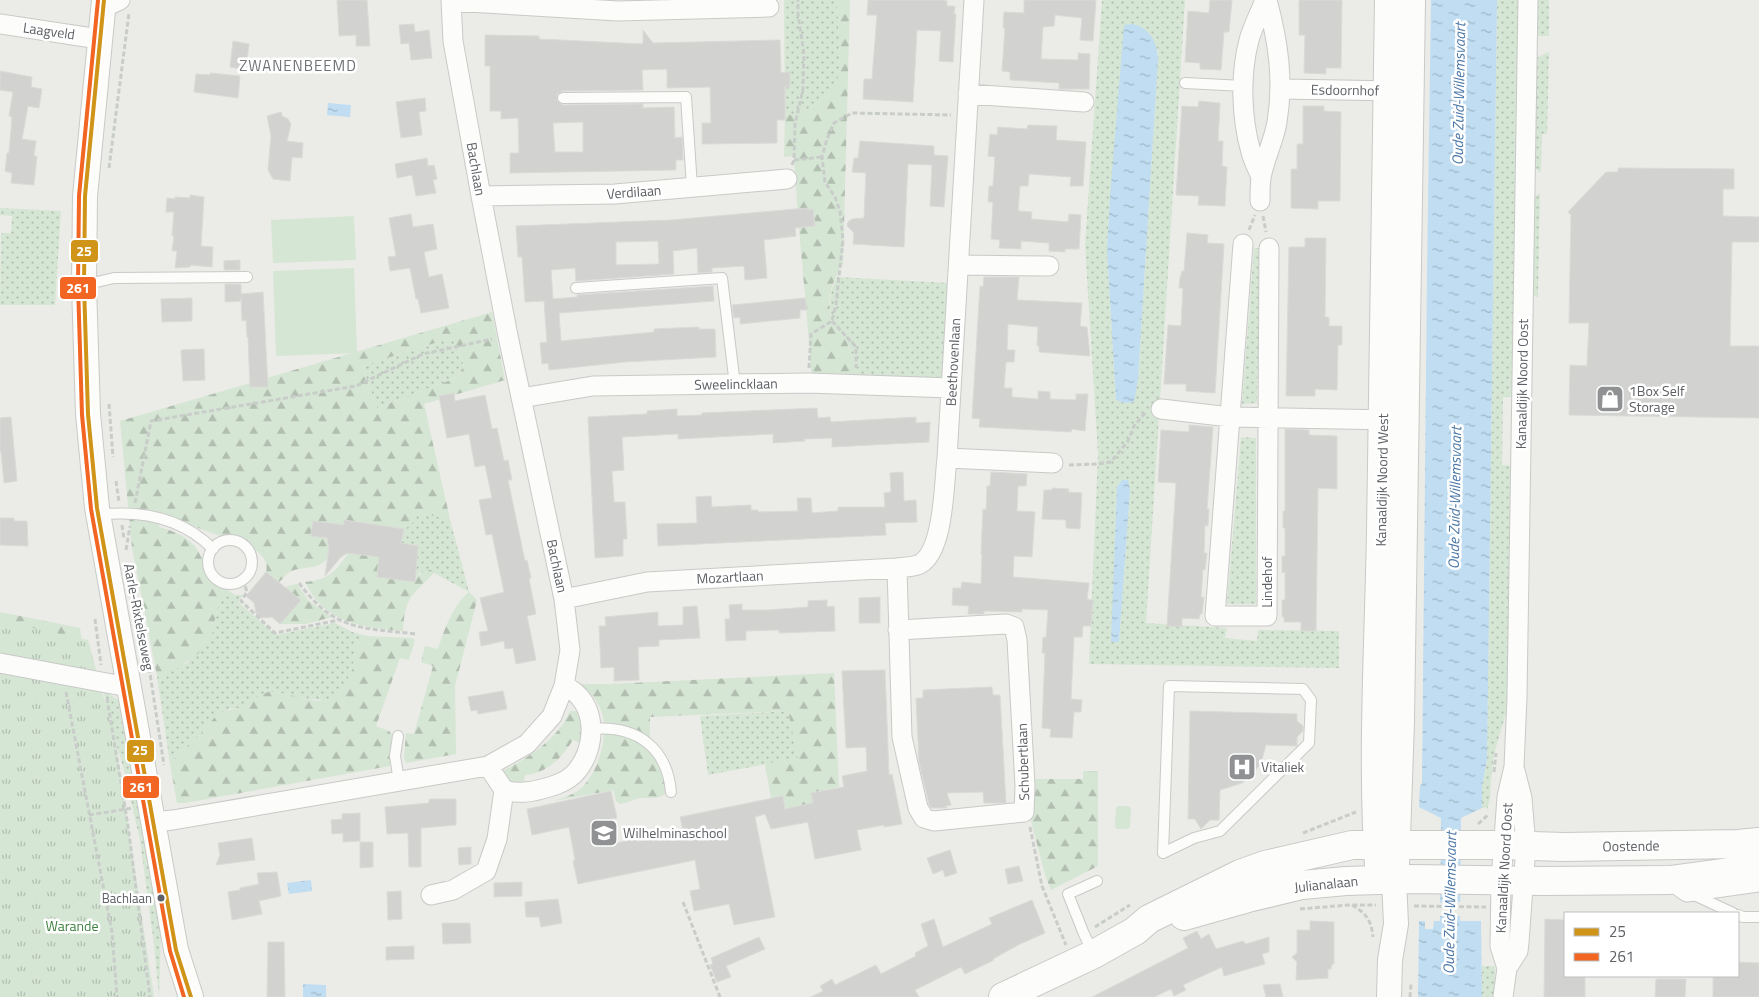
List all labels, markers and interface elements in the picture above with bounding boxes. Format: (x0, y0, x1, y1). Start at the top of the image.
street label: Laagveld (22, 16, 76, 45)
water label: Oude Zuid-Willemsvaart (1446, 20, 1471, 165)
district label: ZWANENBEEMD (239, 54, 357, 77)
street label: Esdoornhof (1311, 78, 1380, 101)
street label: Bachlaan (461, 140, 492, 197)
street label: Verdilaan (606, 179, 662, 204)
line badge: 25 (70, 239, 99, 263)
text: 25 (76, 240, 92, 261)
line badge: 261 (59, 276, 97, 300)
text: 261 (66, 277, 90, 298)
street label: Beethovenlaan (940, 317, 965, 407)
street label: Kanaaldijk Noord Oost (1510, 319, 1533, 449)
street label: Sweelincklaan (694, 372, 778, 395)
place label: 1Box Self Storage (1629, 380, 1685, 417)
shop icon: 1Box Self Storage (1595, 384, 1625, 414)
street label: Kanaaldijk Noord West (1370, 413, 1393, 547)
water label: Oude Zuid-Willemsvaart (1442, 424, 1467, 569)
street label: Bachlaan (542, 537, 573, 595)
street label: Lindehof (1256, 556, 1277, 608)
street label: Aarle-Rixtelseweg (119, 562, 160, 672)
street label: Mozartlaan (696, 564, 764, 589)
street label: Schubertlaan (1011, 723, 1034, 801)
line badge: 25 (126, 739, 155, 763)
text: 25 (132, 739, 148, 760)
hospital icon: Vitaliek (1227, 752, 1257, 782)
place label: Vitaliek (1261, 756, 1305, 777)
line badge: 261 (122, 775, 160, 799)
text: 261 (129, 776, 153, 797)
street label: Kanaaldijk Noord Oost (1490, 802, 1517, 934)
school or university icon: Wilhelminaschool (589, 818, 619, 848)
place label: Wilhelminaschool (623, 822, 727, 843)
water label: Oude Zuid-Willemsvaart (1437, 829, 1462, 974)
street label: Oostende (1602, 835, 1660, 856)
street label: Julianalaan (1293, 870, 1359, 897)
place label: Bachlaan (102, 888, 152, 908)
marker: Bachlaan (156, 893, 166, 903)
legend (1564, 912, 1739, 977)
park label: Warande (45, 915, 99, 936)
text: 25 (1609, 920, 1626, 943)
text: 261 (1609, 945, 1634, 968)

